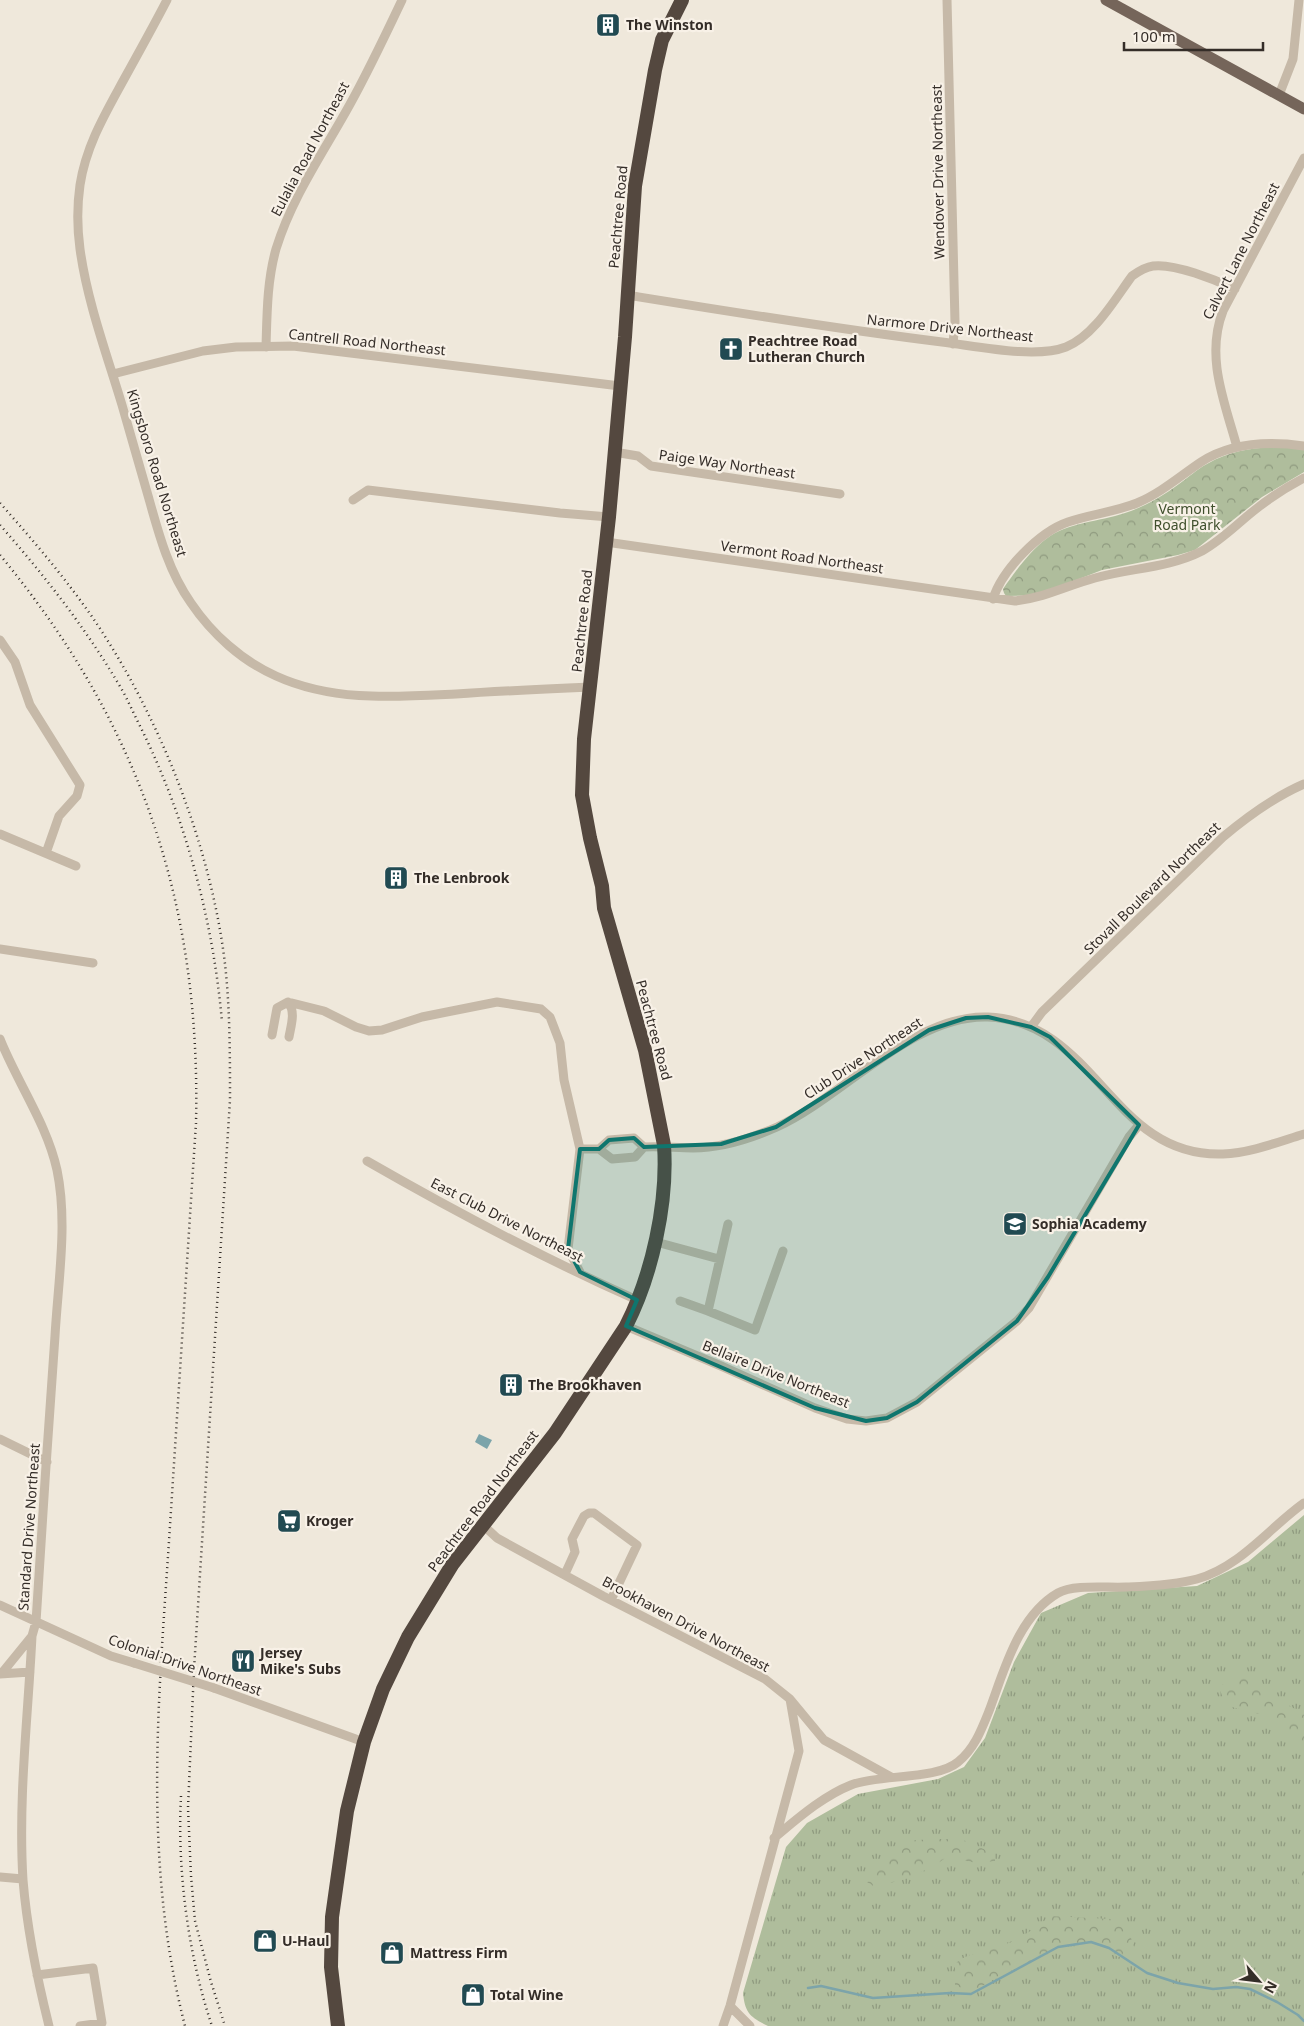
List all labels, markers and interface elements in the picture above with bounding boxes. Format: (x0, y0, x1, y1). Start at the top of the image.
building icon: The Winston (595, 12, 621, 38)
place label: The Winston (626, 15, 713, 34)
scale bar (1124, 20, 1263, 52)
text: 100 m (1132, 26, 1176, 46)
street label: Eulalia Road Northeast (266, 78, 353, 219)
street label: Wendover Drive Northeast (926, 84, 949, 260)
street label: Peachtree Road (604, 165, 631, 269)
street label: Calvert Lane Northeast (1198, 179, 1283, 322)
street label: Narmore Drive Northeast (866, 309, 1034, 346)
street label: Cantrell Road Northeast (287, 324, 447, 359)
place label: Peachtree Road Lutheran Church (748, 331, 865, 366)
church icon: Peachtree Road Lutheran Church (718, 336, 744, 362)
street label: Kingsboro Road Northeast (123, 387, 192, 559)
street label: Paige Way Northeast (658, 445, 797, 482)
park label: Vermont Road Park (1154, 499, 1221, 534)
street label: Vermont Road Northeast (719, 536, 885, 577)
street label: Peachtree Road (567, 569, 596, 673)
street label: Stovall Boulevard Northeast (1079, 817, 1224, 958)
building icon: The Lenbrook (383, 865, 409, 891)
place label: The Lenbrook (414, 868, 510, 887)
street label: Peachtree Road (632, 978, 677, 1082)
street label: Club Drive Northeast (800, 1012, 926, 1103)
street label: East Club Drive Northeast (428, 1173, 587, 1266)
school or university icon: Sophia Academy (1002, 1211, 1028, 1237)
place label: Sophia Academy (1032, 1214, 1147, 1233)
street label: Bellaire Drive Northeast (700, 1335, 853, 1412)
building icon: The Brookhaven (498, 1372, 524, 1398)
place label: The Brookhaven (528, 1375, 642, 1394)
street label: Peachtree Road Northeast (423, 1426, 542, 1575)
street label: Standard Drive Northeast (13, 1443, 44, 1611)
supermarket icon: Kroger (276, 1508, 302, 1534)
place label: Kroger (306, 1511, 354, 1530)
street label: Brookhaven Drive Northeast (599, 1571, 773, 1676)
street label: Colonial Drive Northeast (106, 1629, 264, 1700)
place label: Jersey Mike's Subs (258, 1643, 341, 1678)
restaurant icon: Jersey Mike's Subs (230, 1648, 256, 1674)
shop icon: U-Haul (252, 1928, 278, 1954)
place label: U-Haul (282, 1931, 329, 1950)
shop icon: Mattress Firm (379, 1940, 405, 1966)
place label: Mattress Firm (410, 1943, 508, 1962)
north arrow (1234, 1956, 1284, 2006)
text: N (1260, 1978, 1282, 1997)
shop icon: Total Wine (460, 1982, 486, 2008)
place label: Total Wine (490, 1985, 563, 2004)

